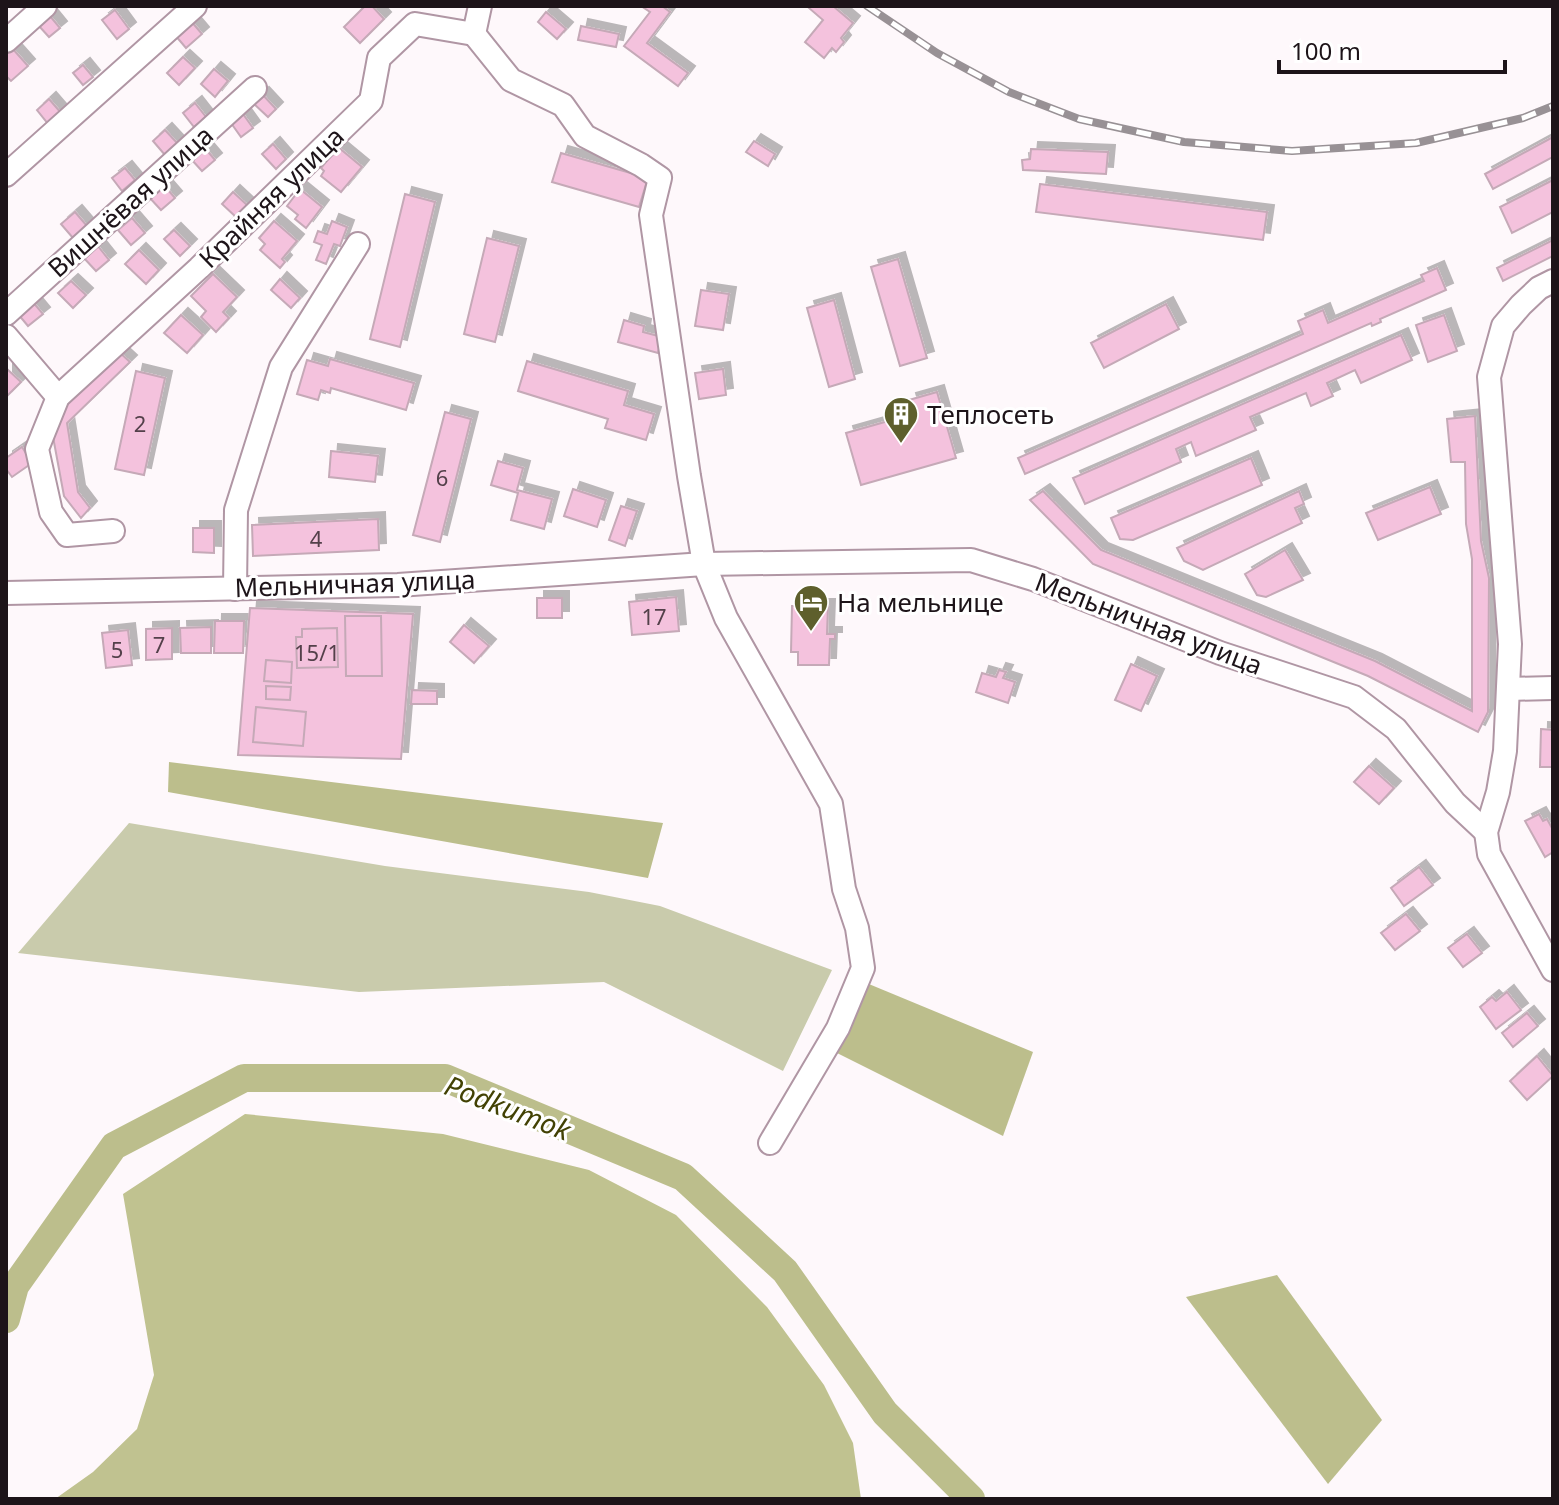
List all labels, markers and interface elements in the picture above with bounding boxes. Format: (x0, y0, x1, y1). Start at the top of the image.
scale bar (1279, 24, 1505, 74)
text: 100 m (1291, 34, 1361, 67)
street label: Вишнёвая улица (39, 117, 221, 285)
street label: Крайняя улица (190, 118, 352, 276)
building icon: Теплосеть (882, 395, 920, 445)
place label: Теплосеть (927, 396, 1054, 432)
house number: 2 (134, 408, 146, 438)
house number: 6 (436, 462, 448, 492)
house number: 4 (310, 523, 323, 553)
street label: Мельничная улица (234, 561, 476, 605)
street label: Мельничная улица (1030, 563, 1268, 683)
hotel icon: На мельнице (792, 583, 830, 633)
place label: На мельнице (837, 584, 1004, 620)
house number: 17 (641, 601, 667, 631)
house number: 7 (153, 629, 165, 659)
house number: 5 (111, 634, 123, 664)
house number: 15/1 (294, 637, 340, 667)
water label: Podkumok (440, 1066, 578, 1149)

